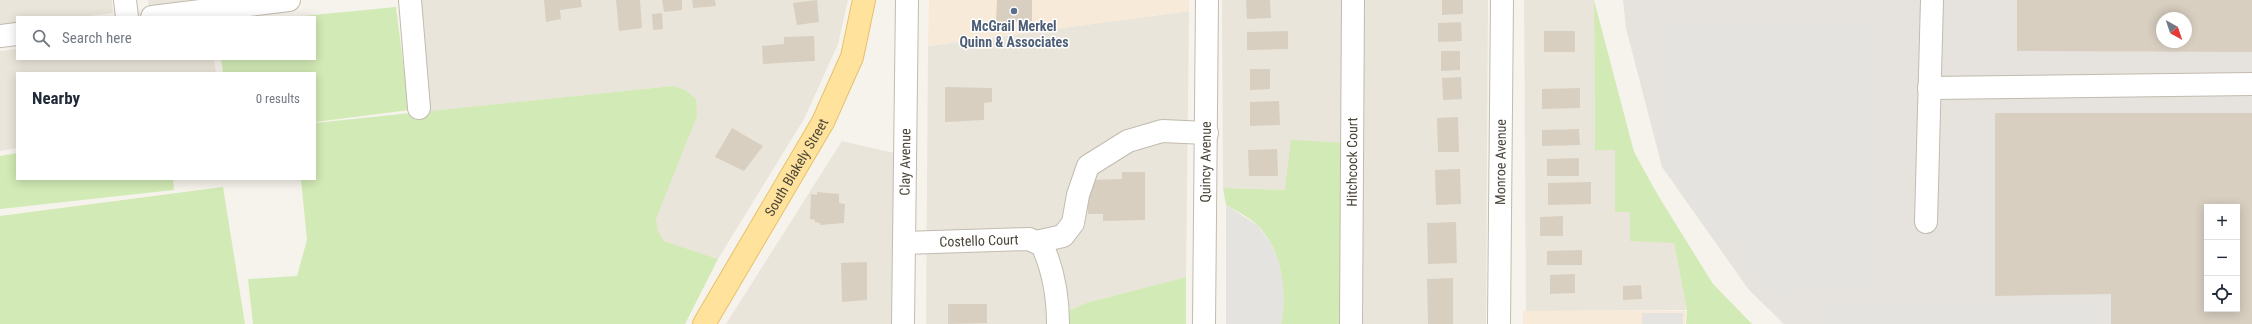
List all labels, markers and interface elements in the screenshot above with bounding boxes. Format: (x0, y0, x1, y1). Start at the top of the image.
marker: McGrail Merkel Quinn & Associates (1009, 6, 1019, 16)
north arrow (2156, 12, 2192, 48)
search box (16, 16, 316, 60)
place label: McGrail Merkel Quinn & Associates (959, 18, 1069, 50)
icon: search (30, 27, 52, 49)
text: Search here (62, 29, 132, 47)
text: Nearby (32, 88, 80, 108)
text: 0 results (256, 91, 300, 106)
street label: South Blakely Street (761, 116, 831, 219)
street label: Hitchcock Court (1344, 117, 1360, 207)
street label: Monroe Avenue (1492, 119, 1509, 205)
street label: Quincy Avenue (1197, 121, 1214, 203)
street label: Clay Avenue (897, 128, 913, 196)
map controls (2204, 204, 2240, 312)
button: + (2204, 204, 2240, 240)
street label: Costello Court (939, 231, 1019, 250)
button: − (2204, 240, 2240, 276)
button: locate (2204, 276, 2240, 312)

